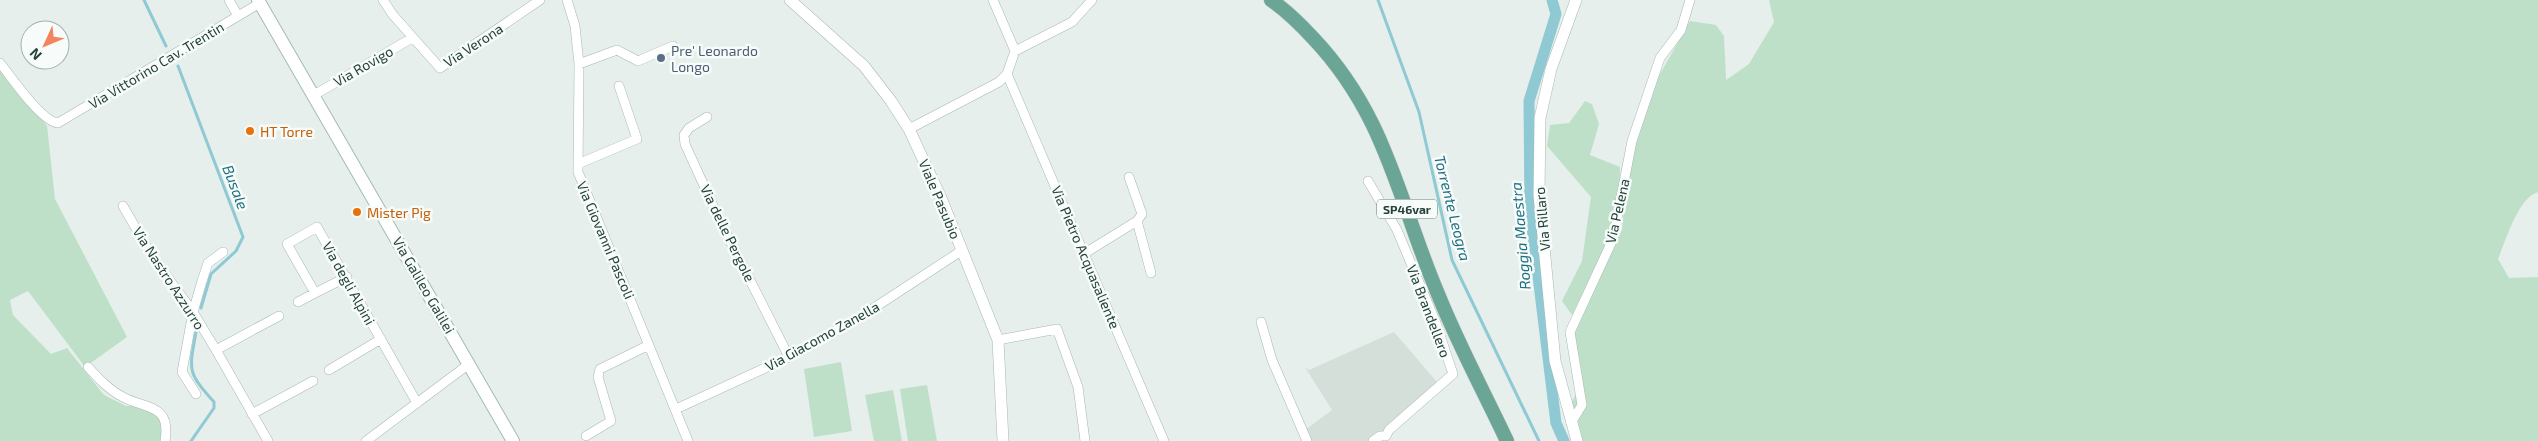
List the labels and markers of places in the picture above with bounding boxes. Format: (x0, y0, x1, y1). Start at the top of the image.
place label: Pre' Leonardo Longo (671, 42, 758, 75)
marker: Pre' Leonardo Longo (655, 52, 667, 64)
place label: HT Torre (260, 123, 313, 140)
marker: HT Torre (244, 125, 256, 137)
place label: Mister Pig (367, 204, 431, 221)
marker: Mister Pig (351, 206, 363, 218)

